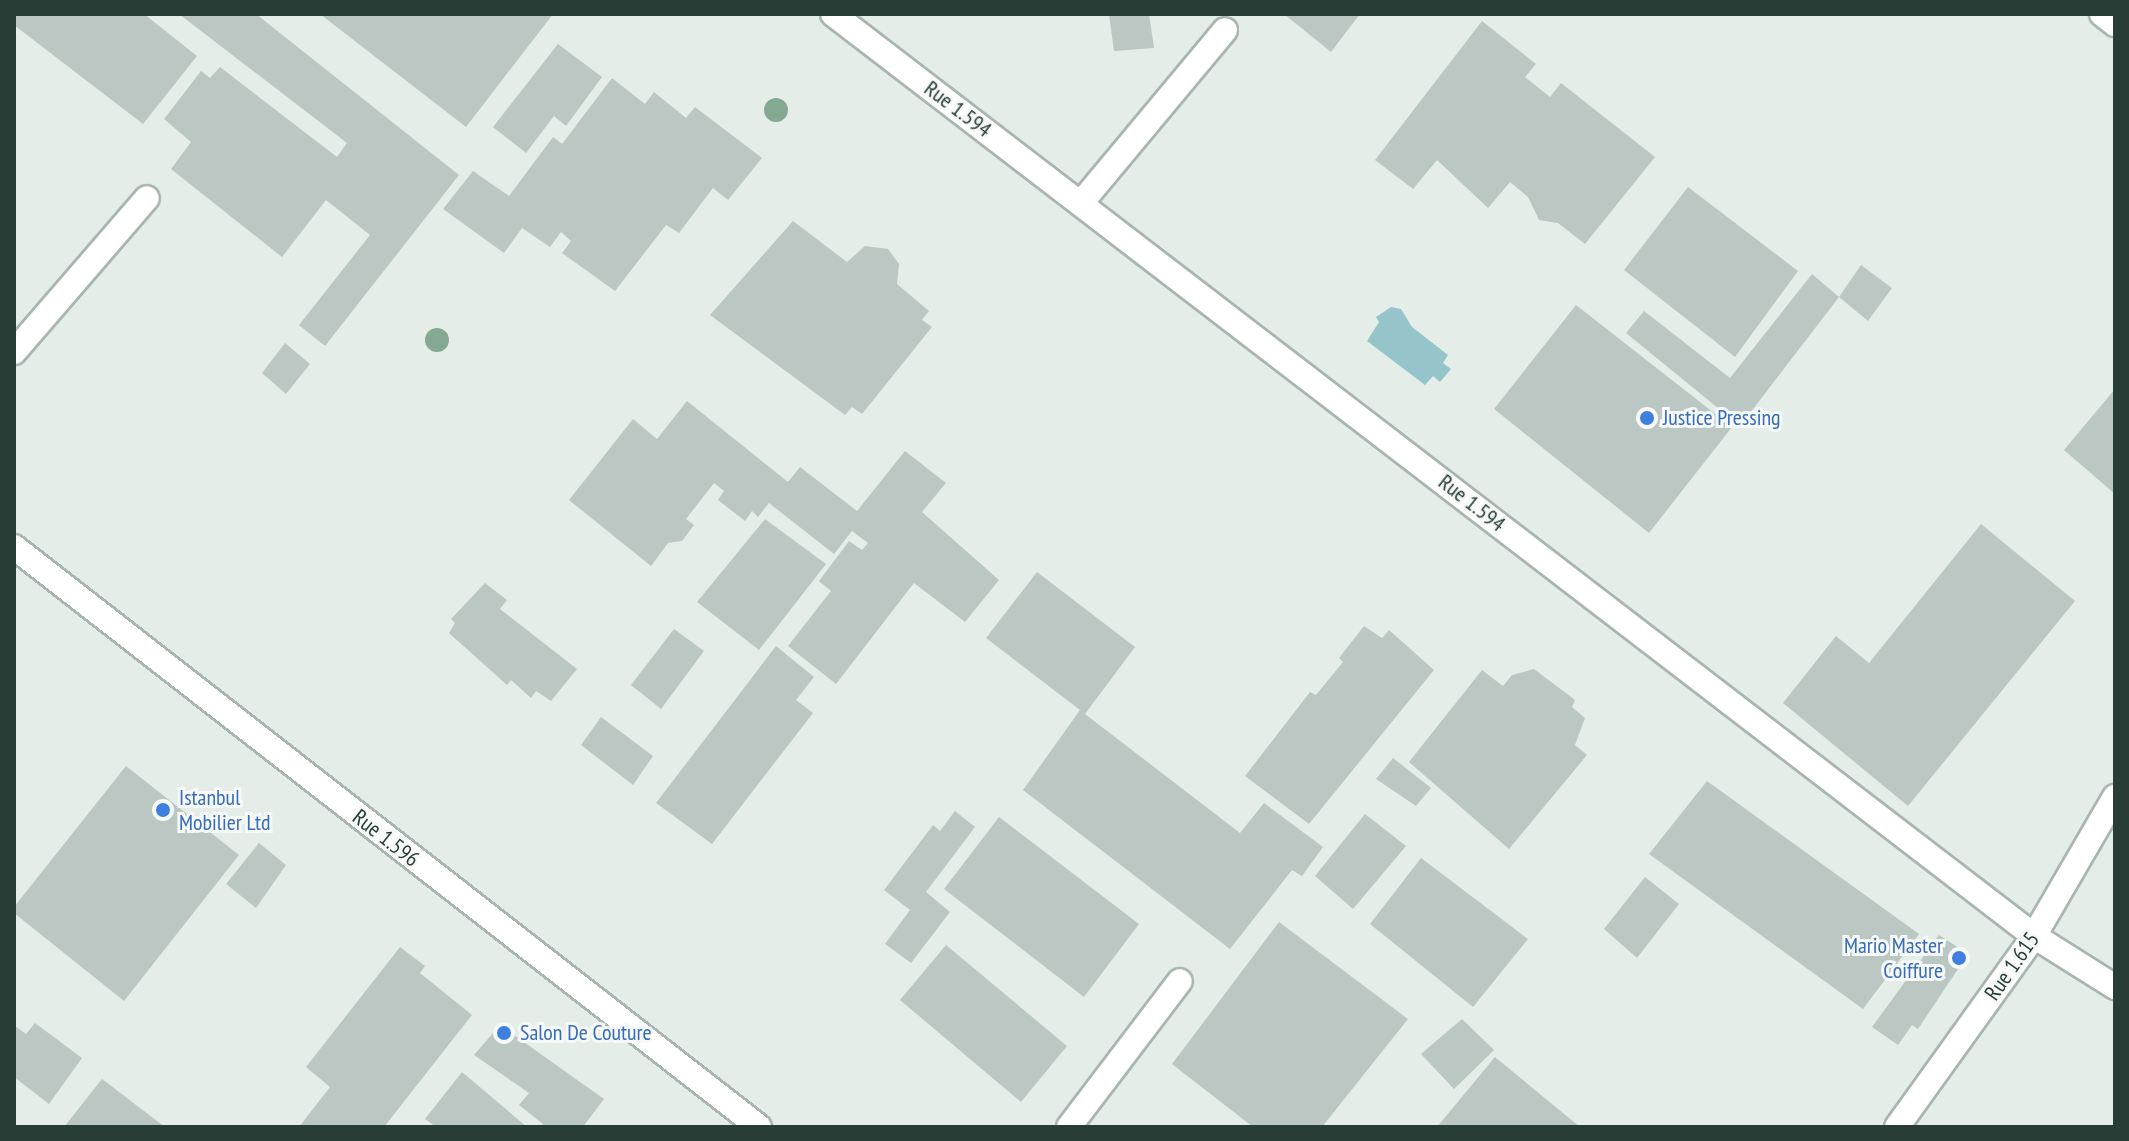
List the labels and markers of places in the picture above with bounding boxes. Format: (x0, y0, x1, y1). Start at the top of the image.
place label: Justice Pressing (1663, 405, 1781, 431)
marker: Justice Pressing (1638, 409, 1656, 427)
place label: Istanbul Mobilier Ltd (179, 784, 270, 836)
marker: Istanbul Mobilier Ltd (154, 801, 172, 819)
place label: Mario Master Coiffure (1844, 932, 1943, 984)
marker: Mario Master Coiffure (1950, 949, 1968, 967)
place label: Salon De Couture (520, 1020, 652, 1046)
marker: Salon De Couture (495, 1024, 513, 1042)

